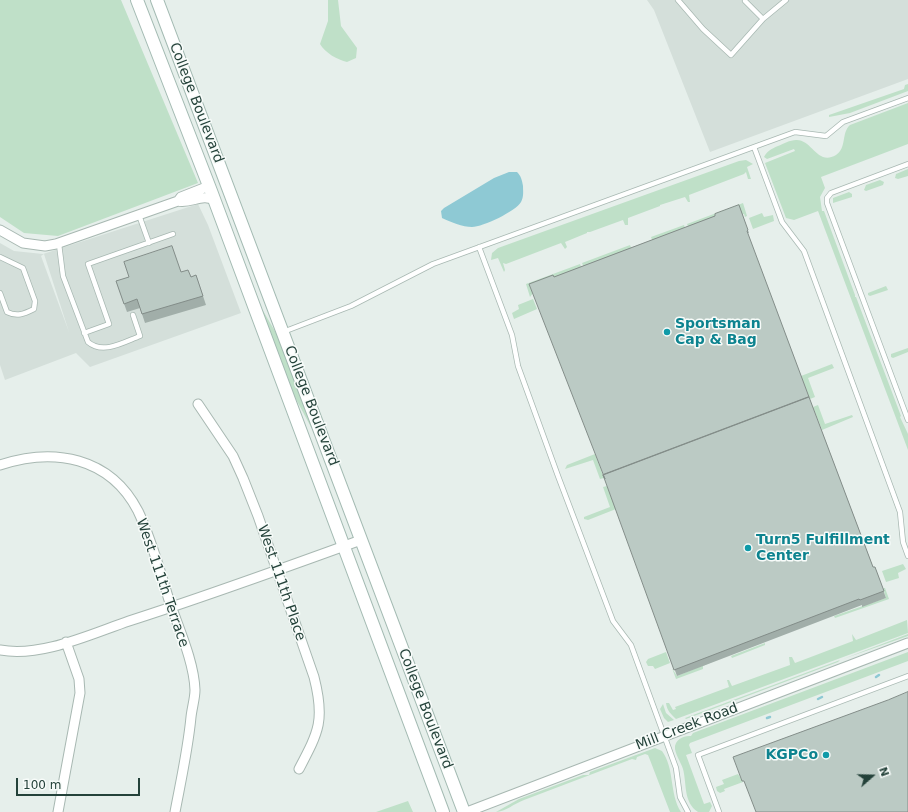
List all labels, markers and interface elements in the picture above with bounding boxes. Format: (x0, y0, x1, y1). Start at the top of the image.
street label: College Boulevard (165, 40, 227, 166)
place label: Sportsman Cap & Bag (675, 316, 761, 348)
marker: Sportsman Cap & Bag (662, 327, 672, 337)
street label: College Boulevard (280, 343, 342, 469)
street label: West 111th Terrace (132, 516, 192, 650)
street label: West 111th Place (253, 523, 309, 643)
place label: Turn5 Fulfillment Center (756, 532, 890, 564)
marker: Turn5 Fulfillment Center (743, 543, 753, 553)
street label: College Boulevard (394, 646, 456, 772)
street label: Mill Creek Road (633, 700, 741, 754)
place label: KGPCo (766, 747, 818, 763)
marker: KGPCo (821, 750, 831, 760)
north arrow (852, 756, 892, 796)
text: N (876, 765, 891, 778)
scale bar (18, 770, 142, 796)
text: 100 m (23, 778, 61, 792)

